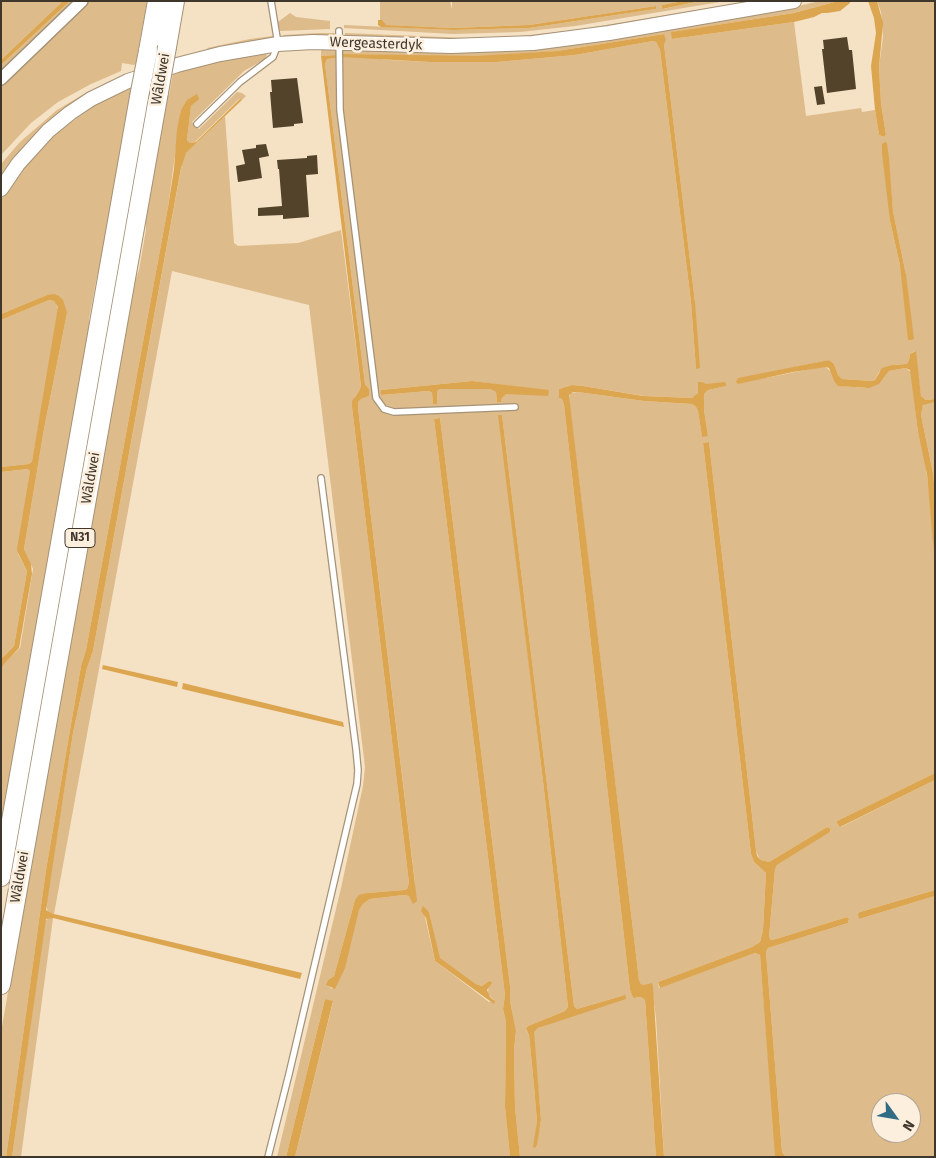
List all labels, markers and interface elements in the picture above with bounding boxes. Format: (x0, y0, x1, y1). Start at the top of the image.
street label: Wergeasterdyk (329, 34, 423, 54)
street label: Wâldwei (148, 52, 174, 106)
street label: Wâldwei (78, 451, 104, 505)
road number: N31 (65, 528, 95, 548)
street label: Wâldwei (7, 850, 33, 904)
north arrow (871, 1093, 921, 1143)
text: N (899, 1117, 918, 1134)

